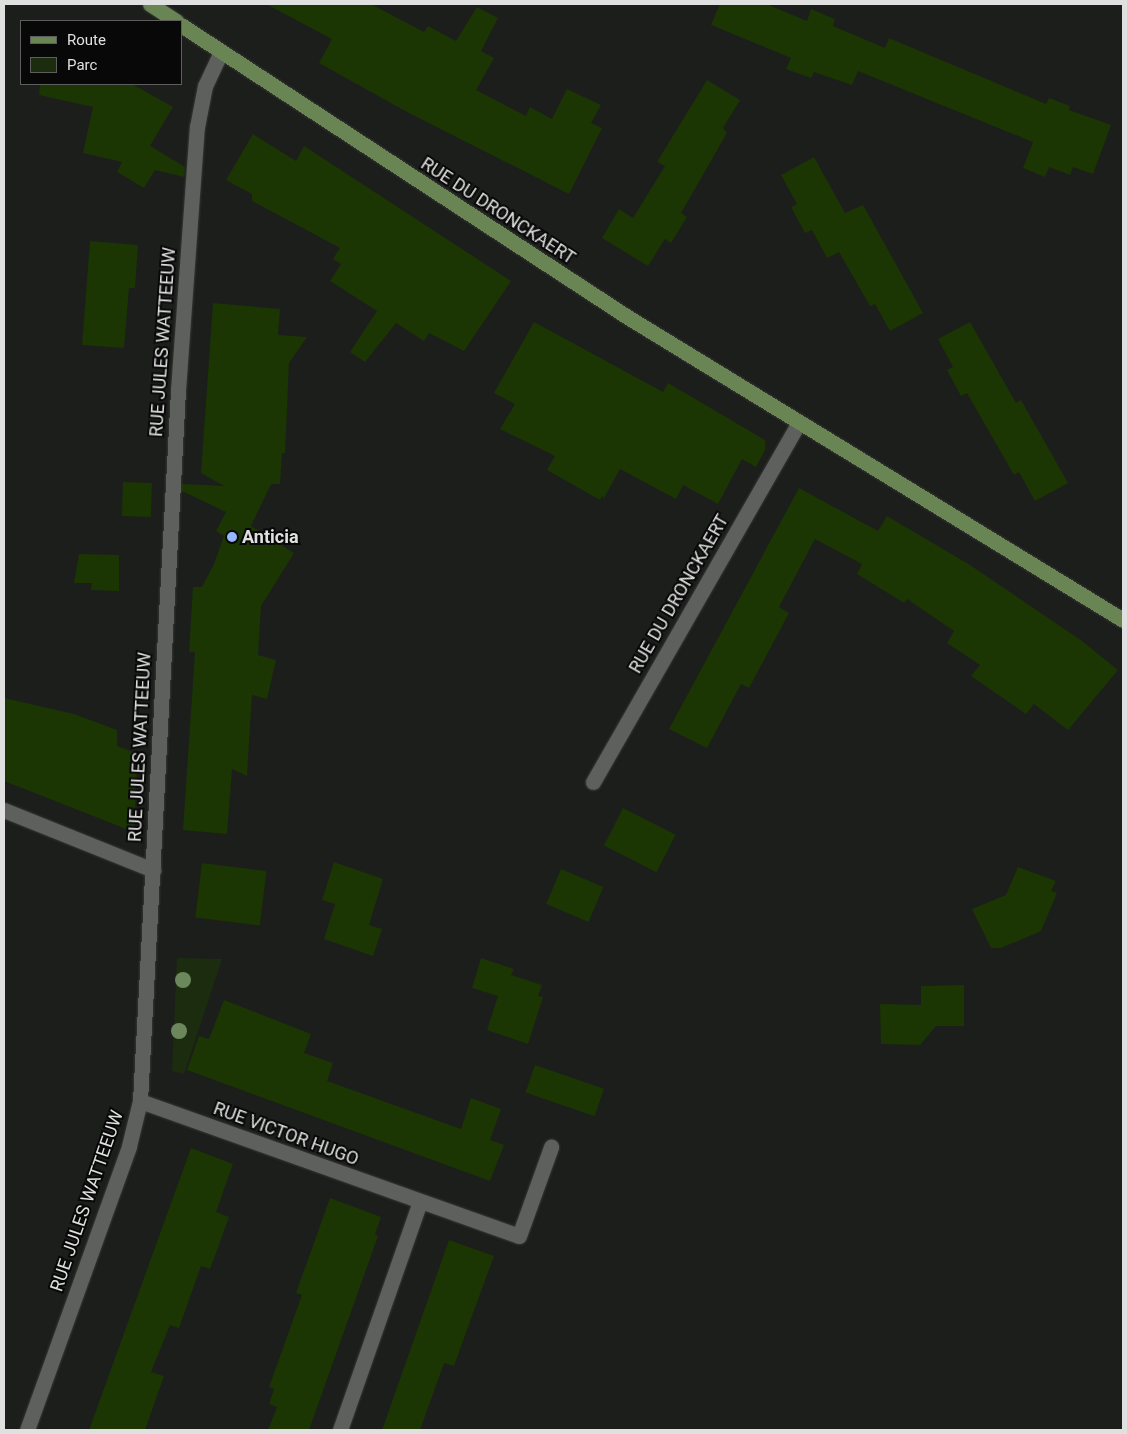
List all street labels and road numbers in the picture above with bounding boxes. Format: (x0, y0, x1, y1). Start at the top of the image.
street label: RUE DU DRONCKAERT (417, 153, 579, 269)
street label: RUE JULES WATTEEUW (146, 246, 180, 438)
street label: RUE DU DRONCKAERT (625, 511, 733, 677)
street label: RUE JULES WATTEEUW (124, 652, 156, 842)
street label: RUE VICTOR HUGO (210, 1098, 362, 1170)
street label: RUE JULES WATTEEUW (46, 1108, 128, 1294)

